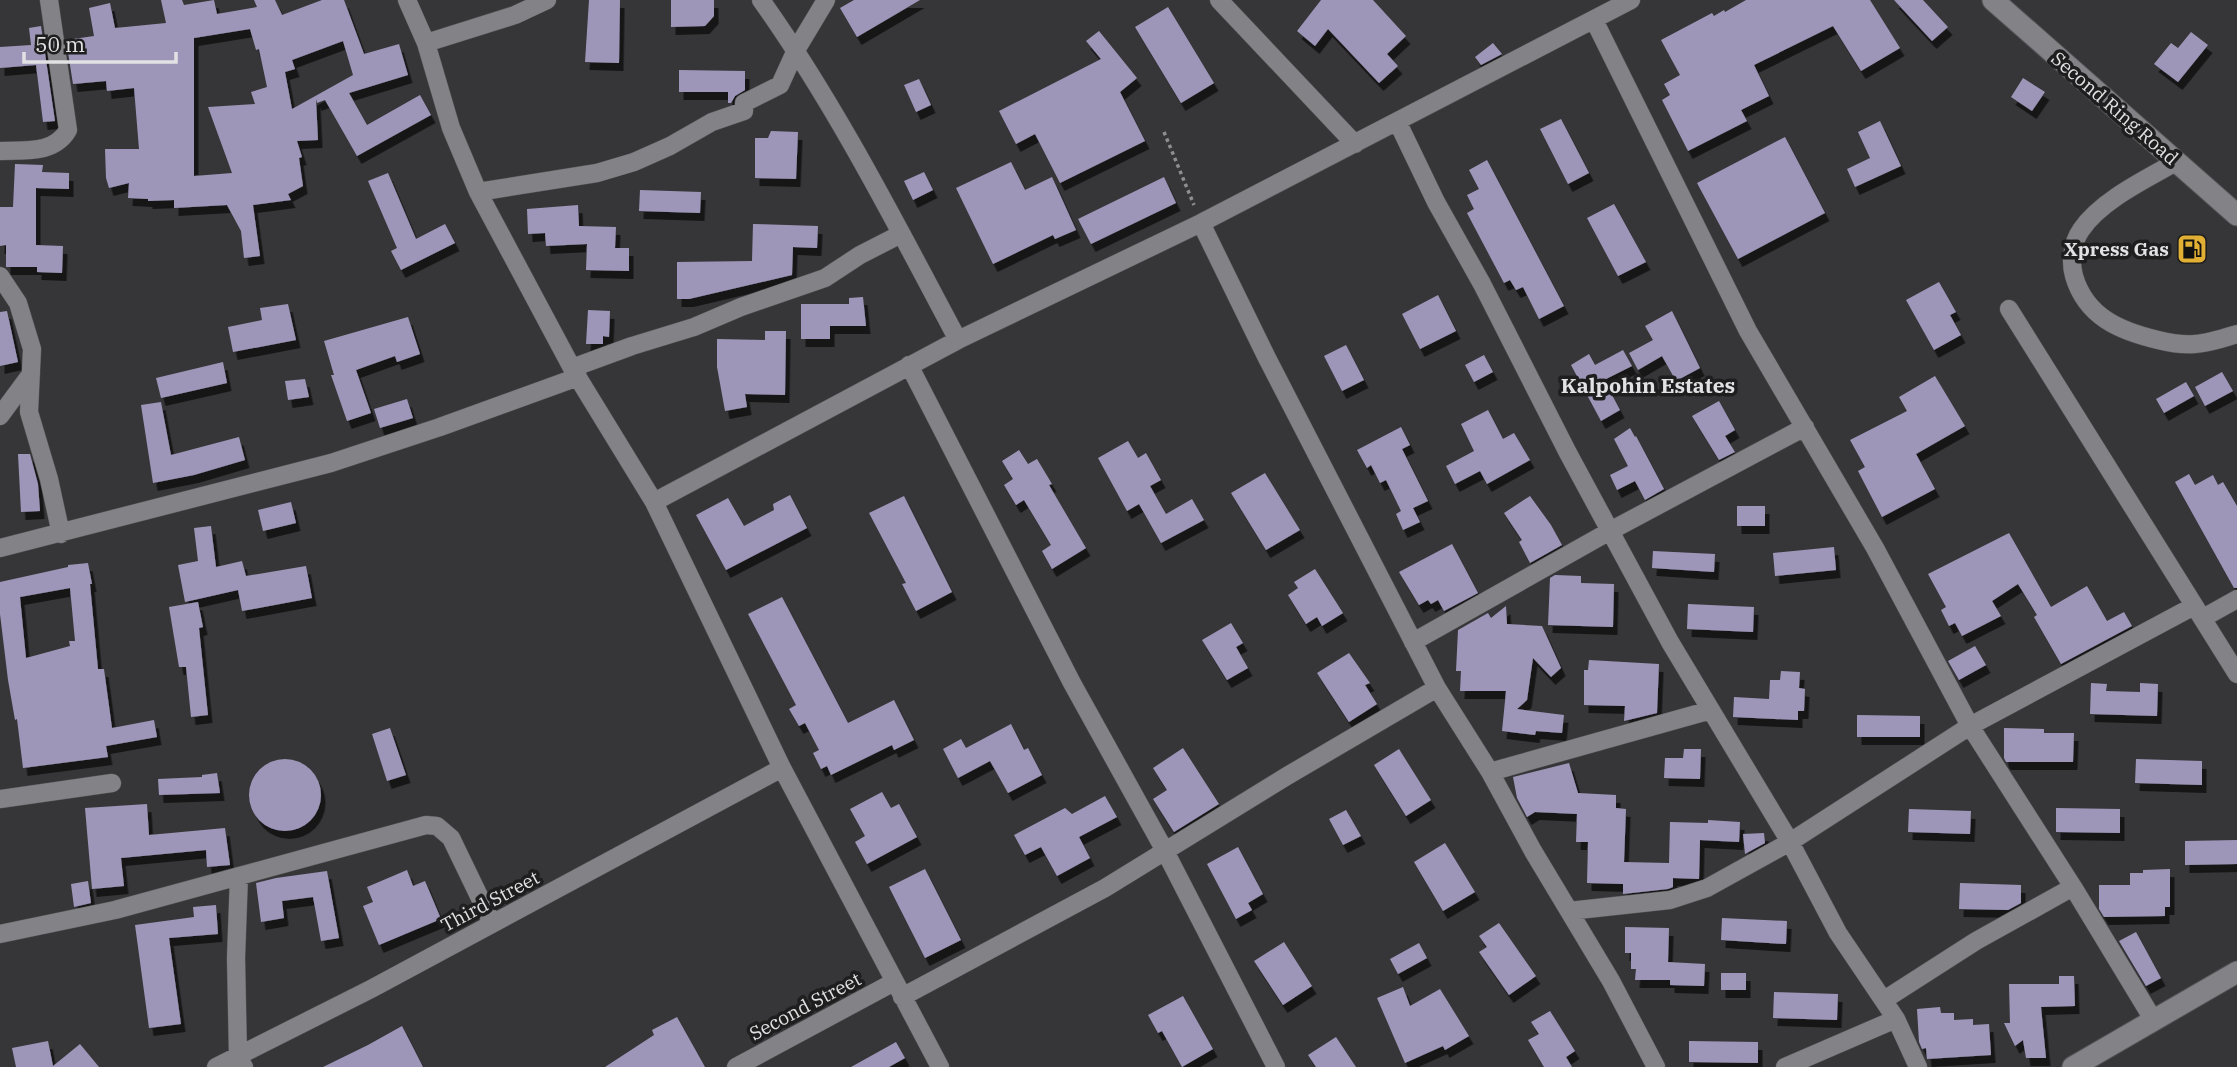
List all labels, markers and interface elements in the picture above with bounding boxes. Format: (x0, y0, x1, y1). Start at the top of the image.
scale bar (24, 21, 177, 65)
text: 50 m (35, 30, 85, 58)
street label: Second Ring Road (2046, 46, 2184, 170)
fuel station icon: Xpress Gas (2175, 232, 2209, 266)
place label: Xpress Gas (2064, 237, 2169, 261)
district label: Kalpohin Estates (1561, 371, 1735, 399)
street label: Third Street (437, 865, 544, 937)
street label: Second Street (745, 966, 865, 1046)

